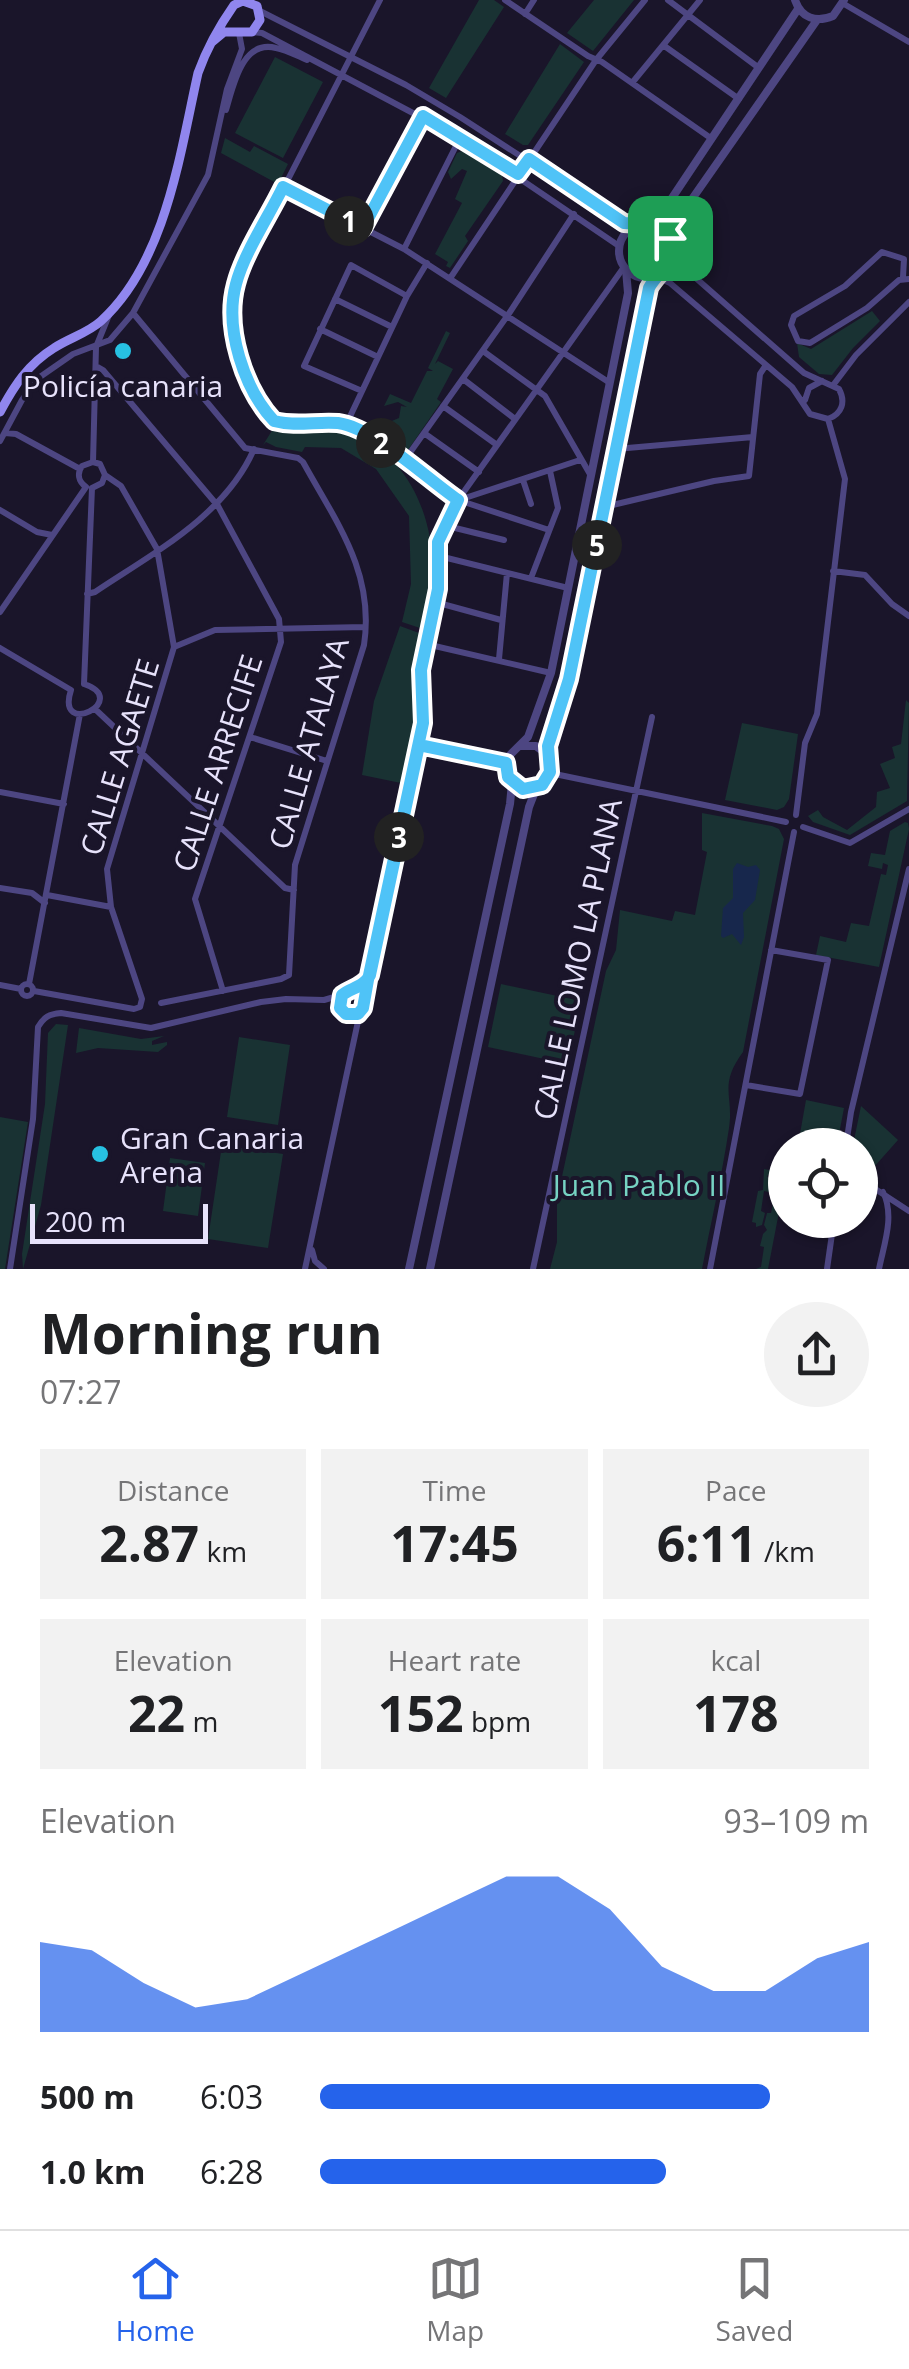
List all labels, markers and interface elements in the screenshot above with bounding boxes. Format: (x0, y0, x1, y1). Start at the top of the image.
pin: 1 (324, 196, 374, 246)
pin (628, 196, 713, 281)
text: 1 (341, 202, 357, 240)
icon: arrive (643, 211, 698, 266)
marker: Policía canaria (112, 340, 134, 362)
place label: Policía canaria (23, 365, 223, 406)
pin: 2 (356, 418, 406, 468)
text: 2 (373, 424, 389, 462)
pin: 5 (572, 520, 622, 570)
text: 5 (589, 526, 605, 564)
street label: CALLE ATALAYA (258, 632, 358, 854)
street label: CALLE ARRECIFE (163, 649, 271, 877)
street label: CALLE AGAETE (70, 654, 168, 860)
street label: CALLE LOMO LA PLANA (523, 795, 631, 1123)
pin: 3 (374, 812, 424, 862)
text: 3 (391, 818, 407, 856)
place label: Gran Canaria Arena (120, 1117, 304, 1192)
map controls (768, 1128, 878, 1238)
button: locate (768, 1128, 878, 1238)
marker: Gran Canaria Arena (89, 1143, 111, 1165)
park label: Juan Pablo II (550, 1164, 725, 1205)
scale bar (30, 1199, 208, 1244)
text: 200 m (45, 1202, 126, 1240)
text: Morning run (40, 1295, 383, 1370)
button: share (764, 1302, 869, 1407)
text: 07:27 (40, 1370, 122, 1413)
text: Distance (117, 1471, 229, 1509)
text: Time (422, 1471, 487, 1509)
text: Pace (705, 1471, 767, 1509)
text: 2.87 (99, 1509, 199, 1577)
text: 17:45 (390, 1509, 519, 1577)
text: 6:11 (657, 1509, 757, 1577)
text: km (199, 1532, 247, 1570)
text: /km (757, 1532, 815, 1570)
text: Elevation (114, 1641, 233, 1679)
text: Heart rate (388, 1641, 521, 1679)
text: kcal (710, 1641, 761, 1679)
text: 22 (128, 1679, 185, 1747)
text: 152 (378, 1679, 464, 1747)
text: 178 (693, 1679, 779, 1747)
text: m (185, 1702, 218, 1740)
text: bpm (464, 1702, 531, 1740)
text: Elevation (40, 1799, 176, 1842)
text: 93–109 m (724, 1799, 869, 1842)
text: 500 m (40, 2075, 135, 2118)
text: 6:03 (200, 2075, 263, 2118)
text: 1.0 km (40, 2150, 145, 2193)
text: 6:28 (200, 2150, 263, 2193)
tab: Home (116, 2251, 195, 2349)
tab: Map (426, 2251, 484, 2349)
tab: Saved (716, 2251, 793, 2349)

